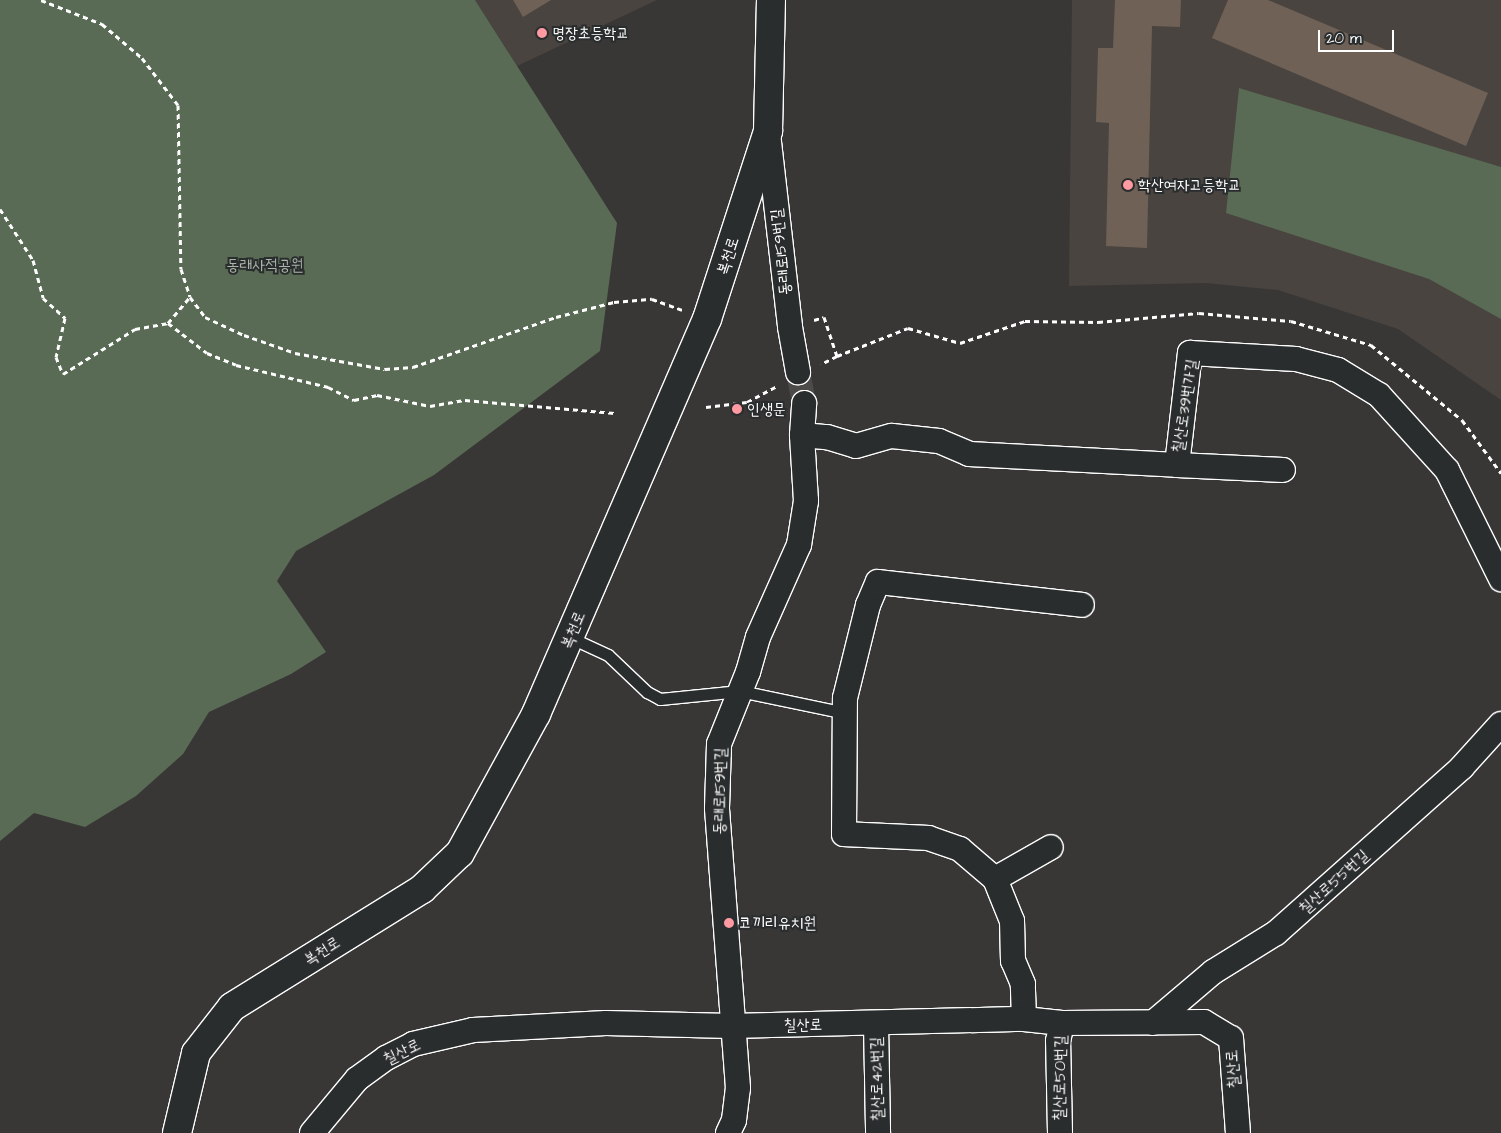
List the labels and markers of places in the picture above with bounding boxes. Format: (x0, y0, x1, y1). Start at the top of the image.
place label: 명장초등학교 (552, 23, 629, 43)
marker: 명장초등학교 (536, 27, 548, 39)
place label: 학산여자고등학교 (1138, 175, 1241, 195)
marker: 학산여자고등학교 (1122, 179, 1134, 191)
place label: 인생문 (747, 399, 786, 419)
marker: 인생문 (731, 403, 743, 415)
place label: 코끼리유치원 (739, 913, 816, 933)
marker: 코끼리유치원 (723, 917, 735, 929)

